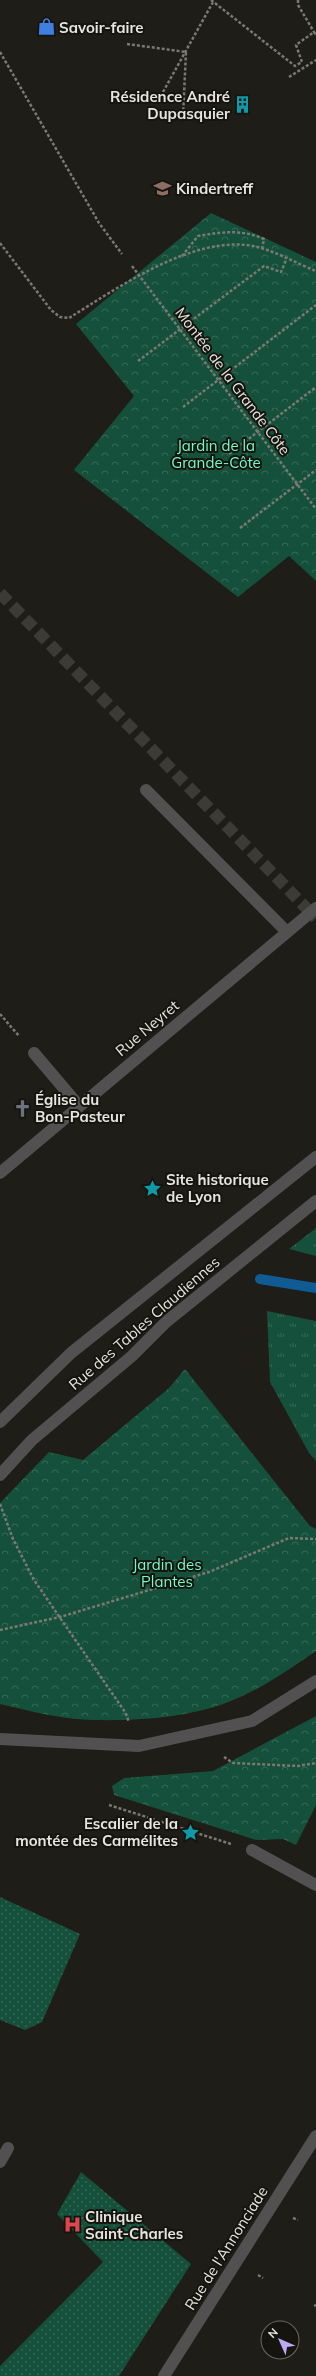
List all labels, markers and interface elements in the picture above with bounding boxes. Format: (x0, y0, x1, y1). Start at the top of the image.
shop icon: Savoir-faire (36, 17, 56, 37)
place label: Savoir-faire (59, 18, 144, 37)
place label: Résidence André Dupasquier (110, 87, 230, 123)
building icon: Résidence André Dupasquier (233, 95, 253, 115)
school or university icon: Kindertreff (153, 178, 173, 198)
place label: Kindertreff (176, 179, 254, 198)
street label: Montée de la Grande Côte (171, 303, 295, 459)
park label: Jardin de la Grande-Côte (171, 436, 261, 472)
street label: Rue Neyret (111, 996, 183, 1060)
place label: Église du Bon-Pasteur (35, 1090, 125, 1126)
church icon: Église du Bon-Pasteur (12, 1098, 32, 1118)
place label: Site historique de Lyon (166, 1170, 269, 1206)
place icon: Site historique de Lyon (143, 1178, 163, 1198)
street label: Rue des Tables Claudiennes (65, 1252, 223, 1394)
park label: Jardin des Plantes (132, 1555, 202, 1591)
place label: Escalier de la montée des Carmélites (15, 1814, 178, 1850)
place icon: Escalier de la montée des Carmélites (181, 1822, 201, 1842)
street label: Rue de l'Annonciade (180, 2183, 272, 2313)
place label: Clinique Saint-Charles (85, 2207, 183, 2243)
hospital icon: Clinique Saint-Charles (62, 2215, 82, 2235)
north arrow (260, 2320, 300, 2360)
text: N (265, 2325, 281, 2341)

